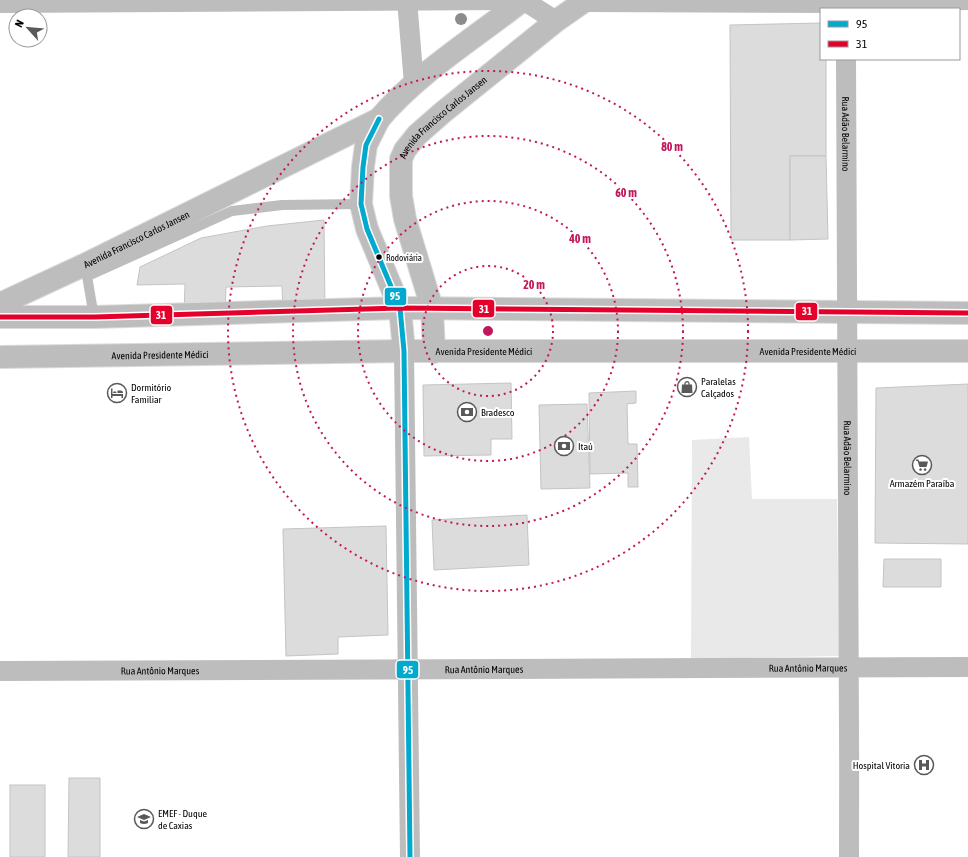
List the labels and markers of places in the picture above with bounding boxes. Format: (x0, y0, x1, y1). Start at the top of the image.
marker: Rodoviária (374, 252, 384, 262)
place label: Rodoviária (386, 253, 422, 263)
centre of rings (481, 324, 495, 338)
shop icon: Paralelas Calçados (676, 376, 698, 398)
place label: Paralelas Calçados (701, 376, 736, 399)
hotel icon: Dormitório Familiar (106, 382, 128, 404)
place label: Dormitório Familiar (131, 382, 171, 405)
bank icon: Bradesco (456, 401, 478, 423)
place label: Bradesco (481, 407, 515, 418)
bank icon: Itaú (553, 435, 575, 457)
place label: Itaú (578, 441, 593, 452)
supermarket icon: Armazém Paraíba (911, 454, 933, 476)
place label: Armazém Paraíba (890, 478, 955, 489)
hospital icon: Hospital Vitoria (913, 754, 935, 776)
place label: Hospital Vitoria (853, 760, 910, 771)
school or university icon: EMEF - Duque de Caxias (133, 808, 155, 830)
place label: EMEF - Duque de Caxias (158, 808, 207, 831)

